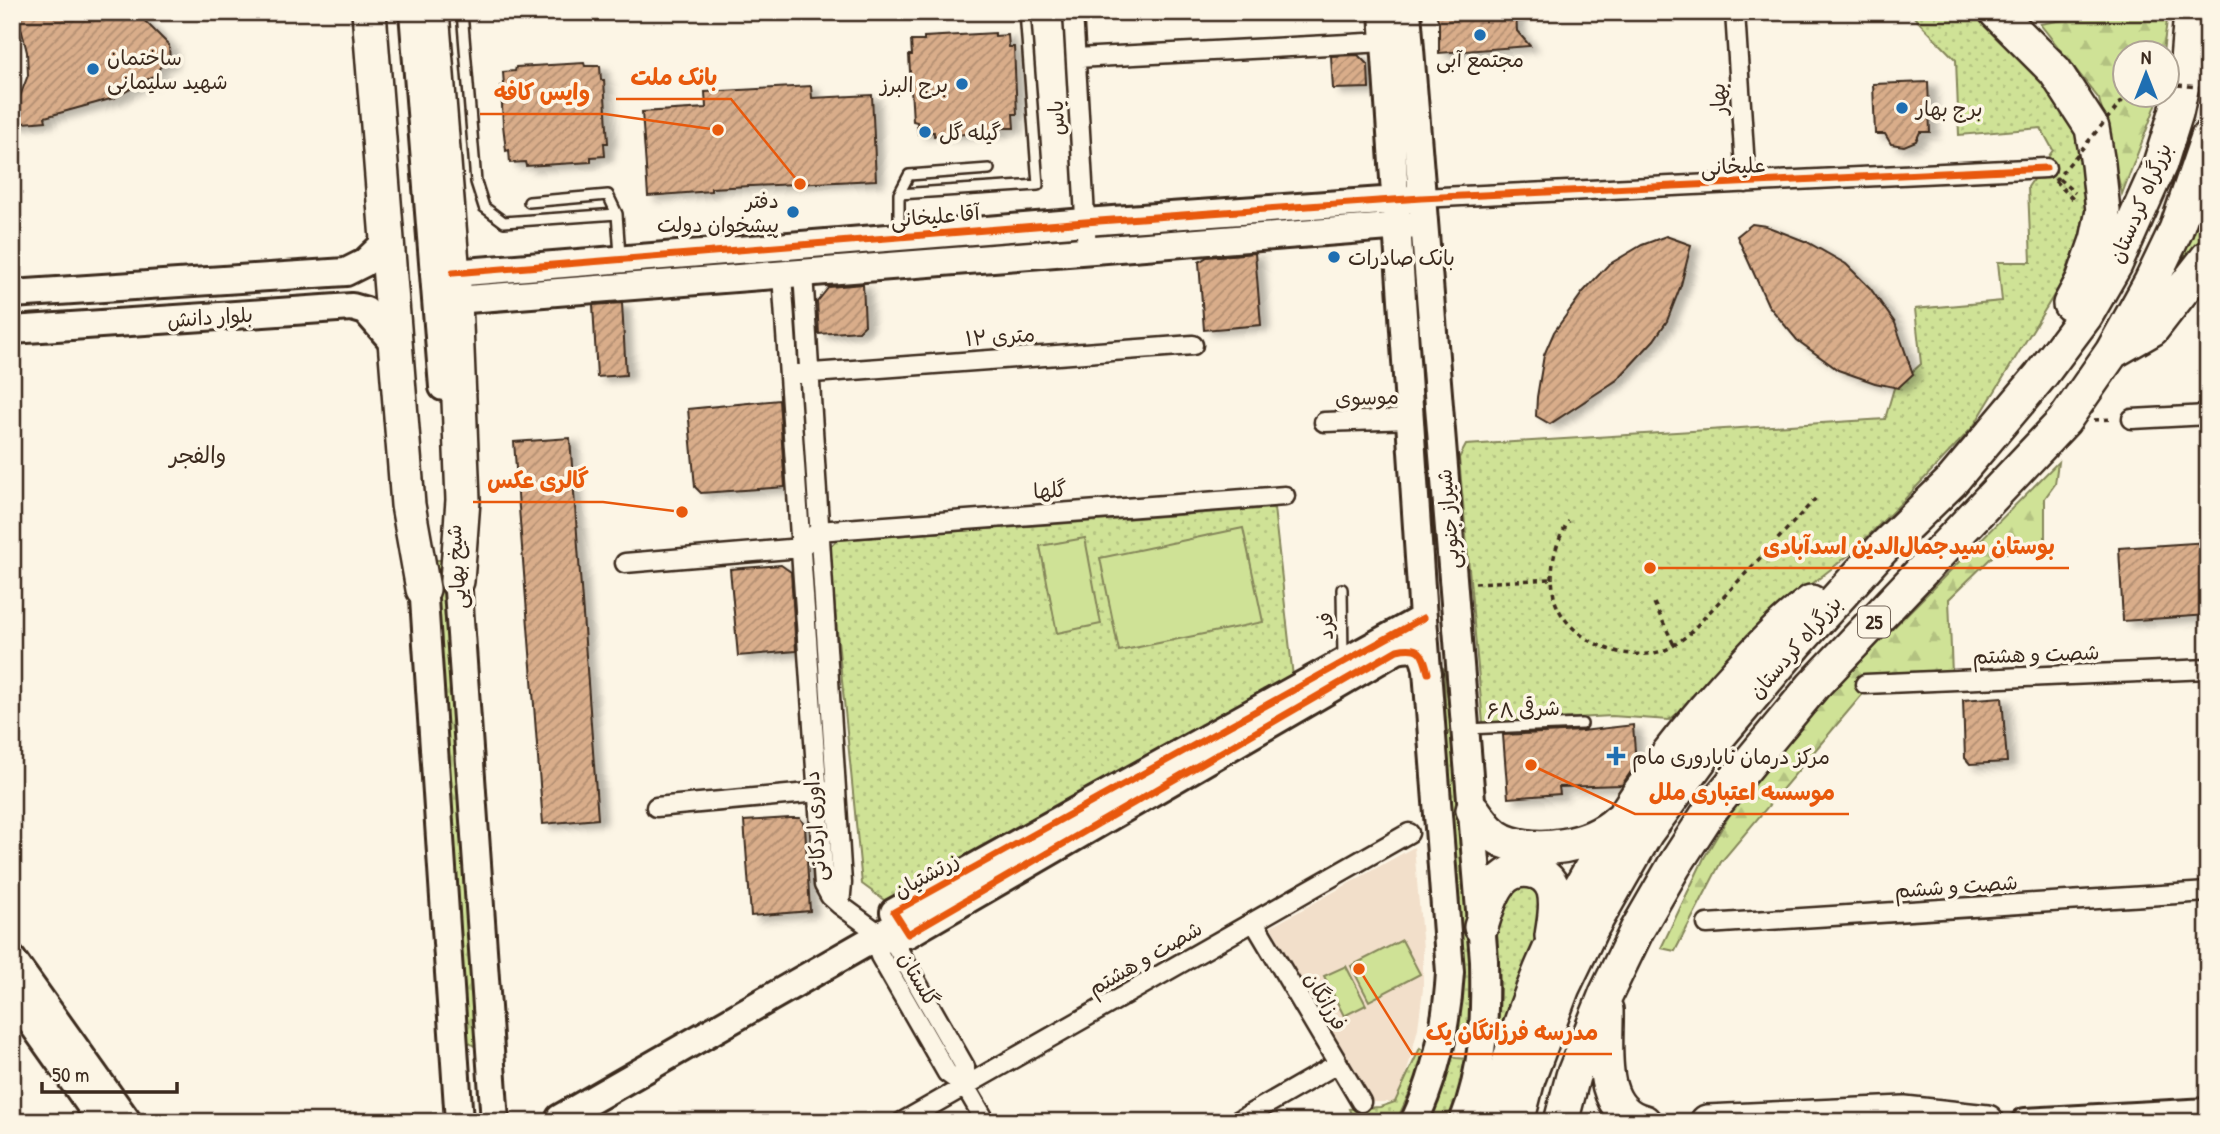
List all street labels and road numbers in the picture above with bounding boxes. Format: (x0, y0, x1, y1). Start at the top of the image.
street label: بهار (1702, 82, 1734, 118)
street label: یاس (1041, 100, 1071, 136)
street label: بزرگراه کردستان (2102, 138, 2178, 268)
street label: علیخانی (1700, 150, 1766, 182)
street label: آقا علیخانی (889, 198, 981, 234)
street label: بلوار دانش (166, 300, 254, 334)
street label: ۱۲ متری (964, 319, 1036, 353)
street label: موسوی (1335, 381, 1399, 413)
street label: شیراز جنوبی (1429, 468, 1467, 570)
street label: گلها (1032, 474, 1068, 506)
street label: شیخ بهایی (439, 524, 473, 610)
street label: بزرگراه کردستان (1742, 589, 1848, 705)
road number: 25 (1858, 607, 1890, 638)
street label: فرد (1310, 612, 1340, 640)
street label: شصت و هشتم (1972, 637, 2100, 673)
street label: ۶۸ شرقی (1486, 693, 1560, 725)
street label: داوری اردکانی (797, 770, 833, 882)
street label: زرتشتیان (888, 845, 964, 905)
street label: شصت و ششم (1893, 867, 2019, 907)
street label: شصت و هشتم (1083, 914, 1208, 1004)
street label: گلستان (892, 946, 946, 1012)
street label: فرزانگان (1298, 966, 1354, 1036)

